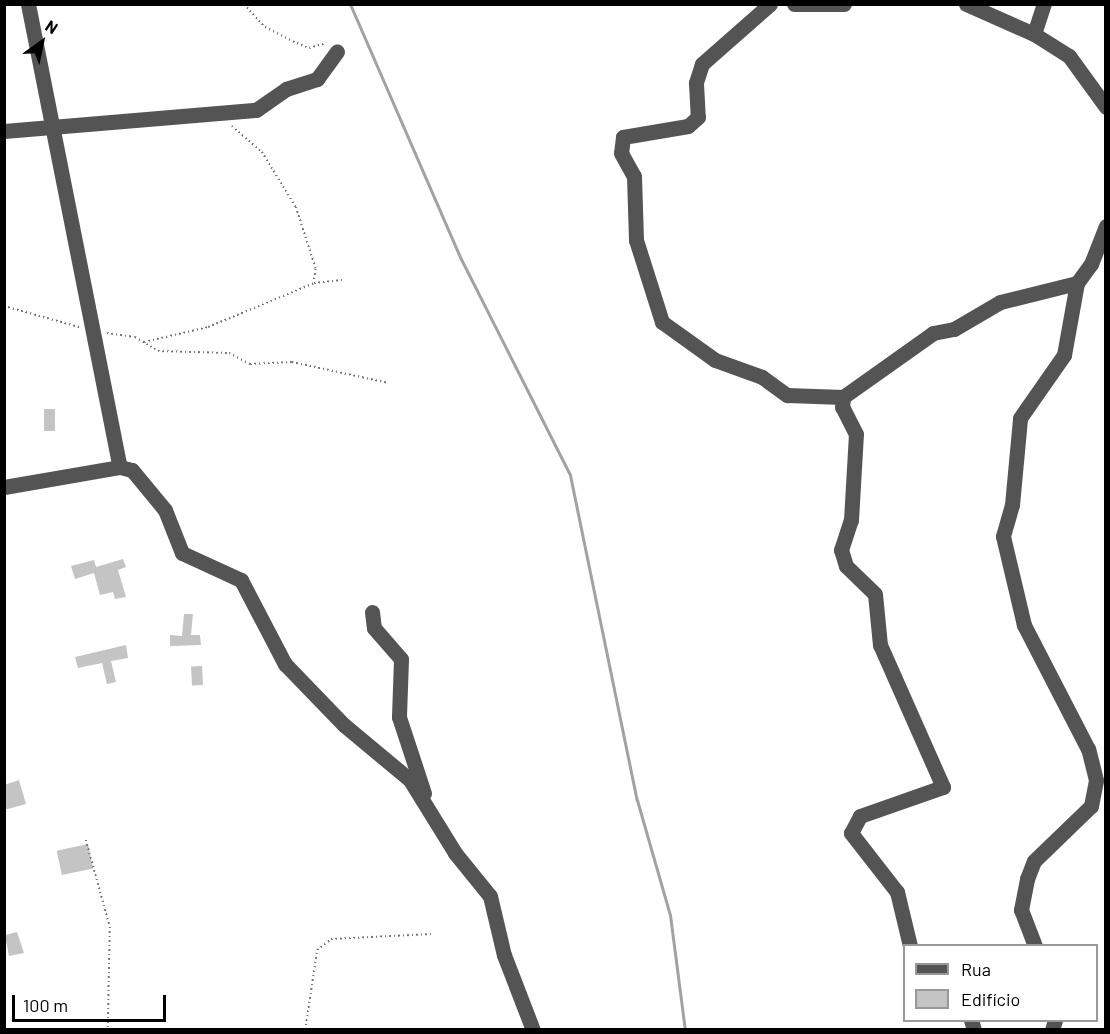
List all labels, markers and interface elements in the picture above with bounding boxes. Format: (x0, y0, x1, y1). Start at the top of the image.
north arrow (12, 12, 72, 72)
text: N (42, 16, 62, 37)
legend (903, 944, 1098, 1022)
text: Rua (961, 958, 991, 980)
scale bar (15, 983, 170, 1021)
text: Edifício (961, 988, 1020, 1010)
text: 100 m (23, 994, 68, 1016)

